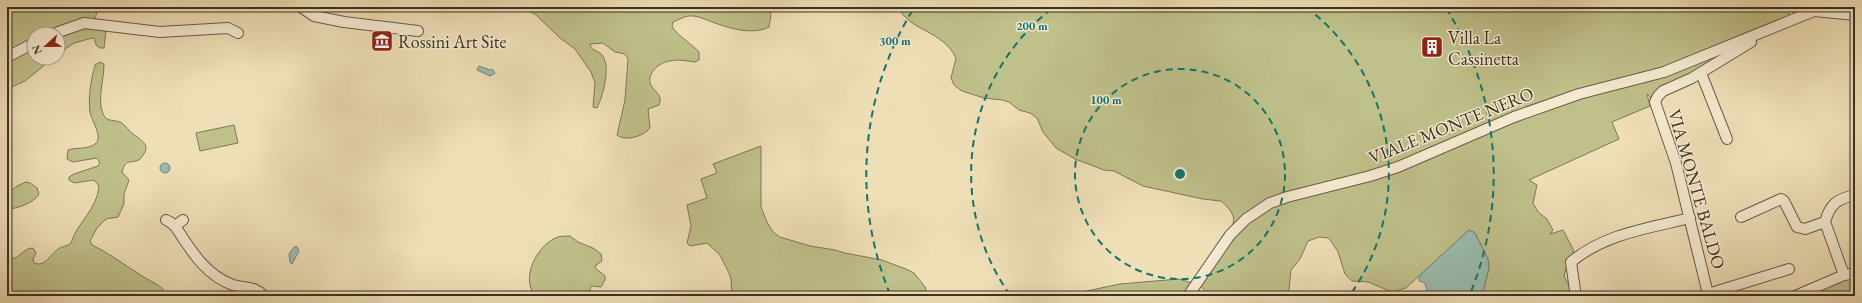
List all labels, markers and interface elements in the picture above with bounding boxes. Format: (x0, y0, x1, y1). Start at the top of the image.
text: 200 m (1016, 18, 1048, 34)
north arrow (26, 26, 66, 66)
place label: Villa La Cassinetta (1448, 26, 1520, 70)
museum icon: Rossini Art Site (369, 28, 395, 54)
place label: Rossini Art Site (398, 30, 506, 53)
text: 300 m (879, 33, 911, 49)
building icon: Villa La Cassinetta (1419, 34, 1445, 60)
text: N (29, 43, 45, 56)
street label: VIALE MONTE NERO (1365, 81, 1537, 169)
text: 100 m (1090, 92, 1122, 108)
street label: VIA MONTE BALDO (1663, 106, 1731, 272)
centre of rings (1173, 167, 1187, 181)

